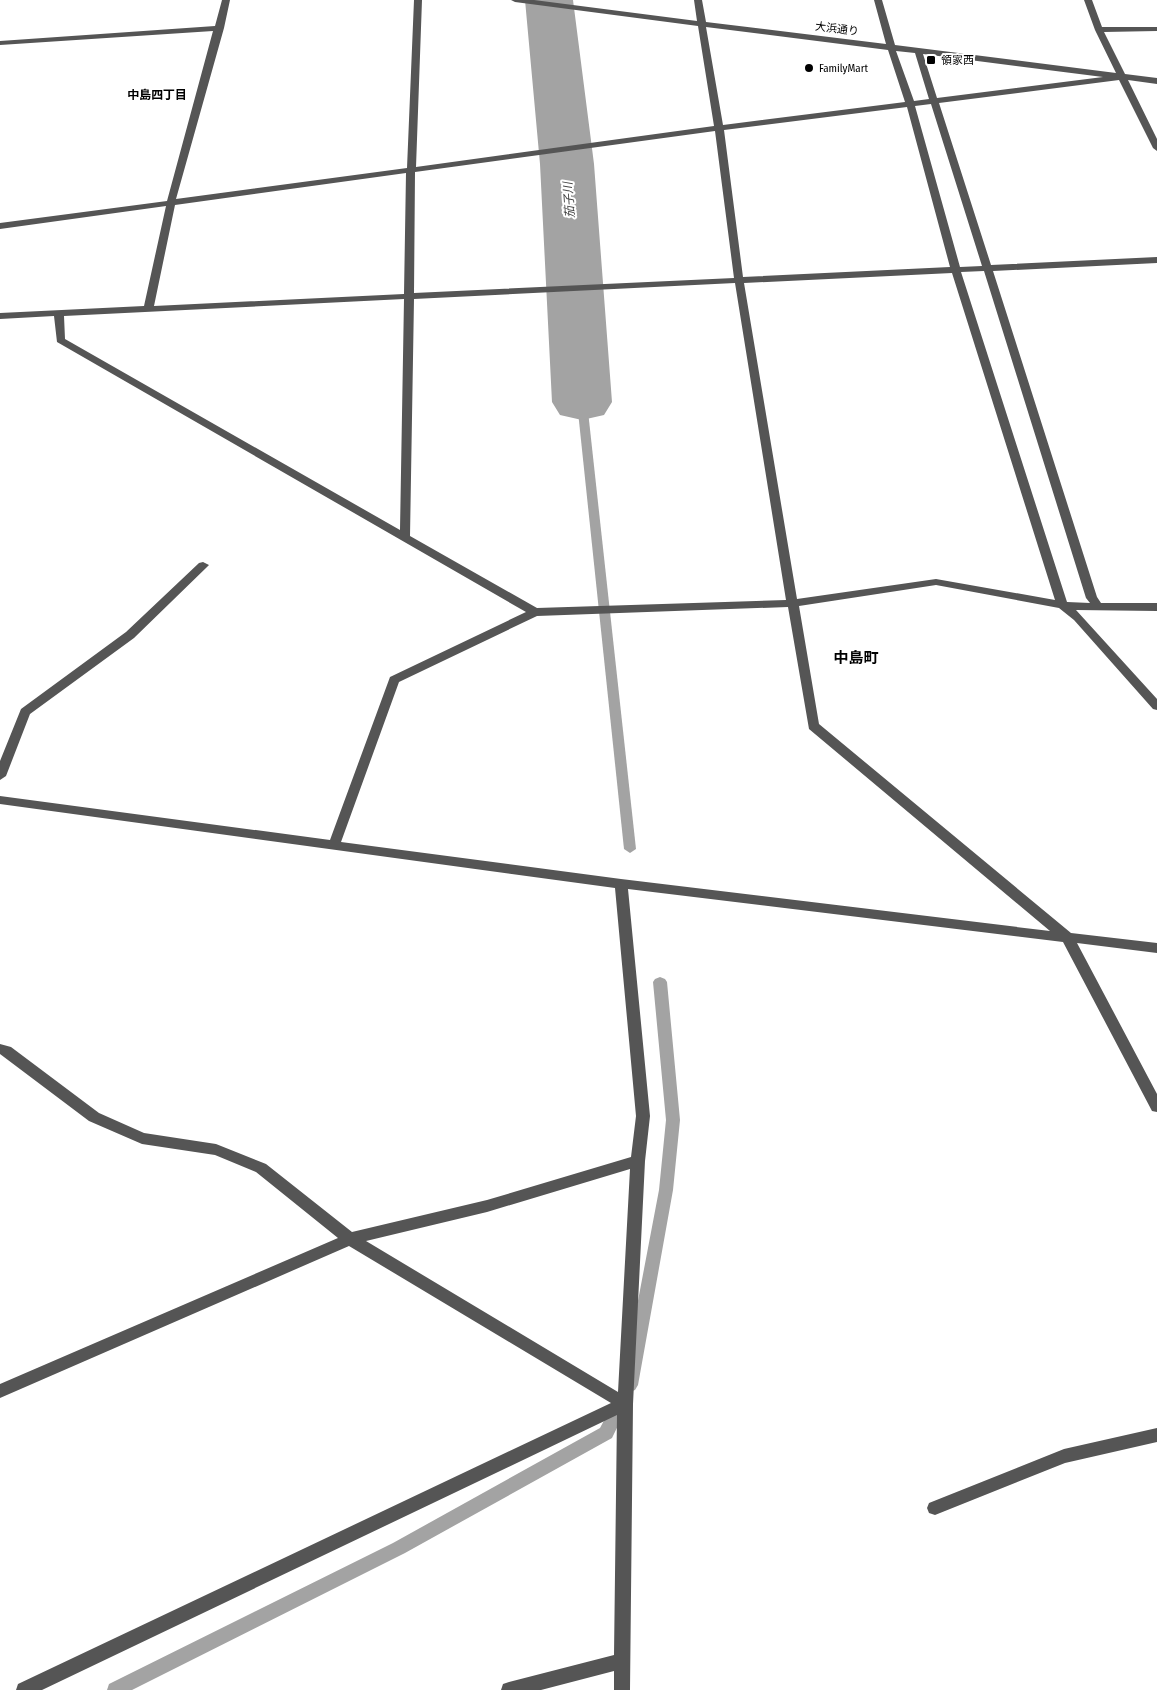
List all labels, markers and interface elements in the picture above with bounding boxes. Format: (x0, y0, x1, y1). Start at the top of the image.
street label: 大浜通り (814, 20, 860, 38)
marker: 領家西 (925, 54, 937, 66)
place label: 領家西 (941, 54, 974, 67)
marker: FamilyMart (803, 62, 815, 74)
place label: FamilyMart (819, 62, 869, 75)
district label: 中島四丁目 (127, 88, 187, 102)
water label: 茄子川 (561, 180, 577, 218)
district label: 中島町 (833, 649, 879, 667)

